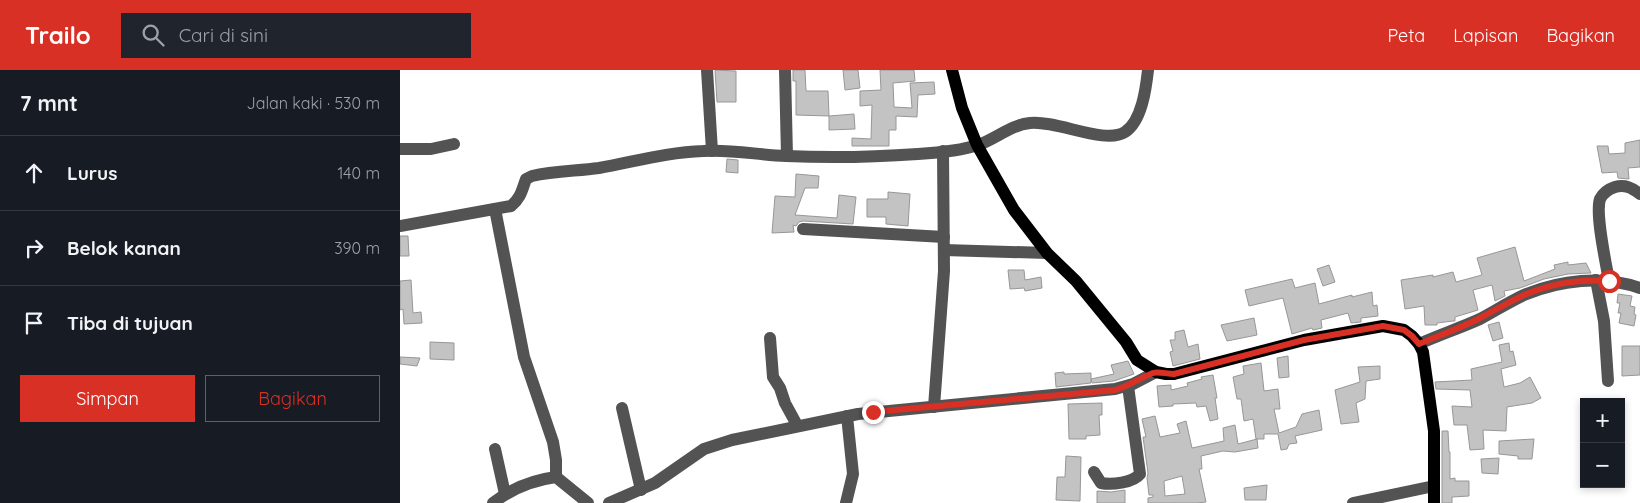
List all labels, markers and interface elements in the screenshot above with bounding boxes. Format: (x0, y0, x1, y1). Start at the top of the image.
search box (121, 13, 471, 58)
text: Trailo (25, 20, 91, 50)
icon: search (139, 21, 167, 49)
text: Cari di sini (179, 23, 268, 47)
text: Peta (1388, 24, 1425, 47)
text: Lapisan (1453, 24, 1518, 47)
text: Bagikan (1546, 24, 1615, 47)
text: 7 mnt (20, 90, 78, 116)
text: Jalan kaki · 530 m (247, 93, 380, 113)
icon: ahead (20, 159, 48, 187)
text: Lurus (67, 161, 117, 185)
text: 140 m (337, 163, 380, 183)
icon: right (20, 234, 48, 262)
text: Belok kanan (67, 236, 181, 260)
text: 390 m (334, 238, 380, 258)
route start (1598, 270, 1621, 293)
icon: arrive (20, 309, 48, 337)
text: Tiba di tujuan (67, 311, 193, 335)
button: Simpan (20, 375, 195, 422)
button: Bagikan (205, 375, 380, 422)
map controls (1580, 398, 1625, 488)
button: + (1580, 398, 1625, 443)
route end (862, 401, 885, 424)
button: − (1580, 443, 1625, 488)

